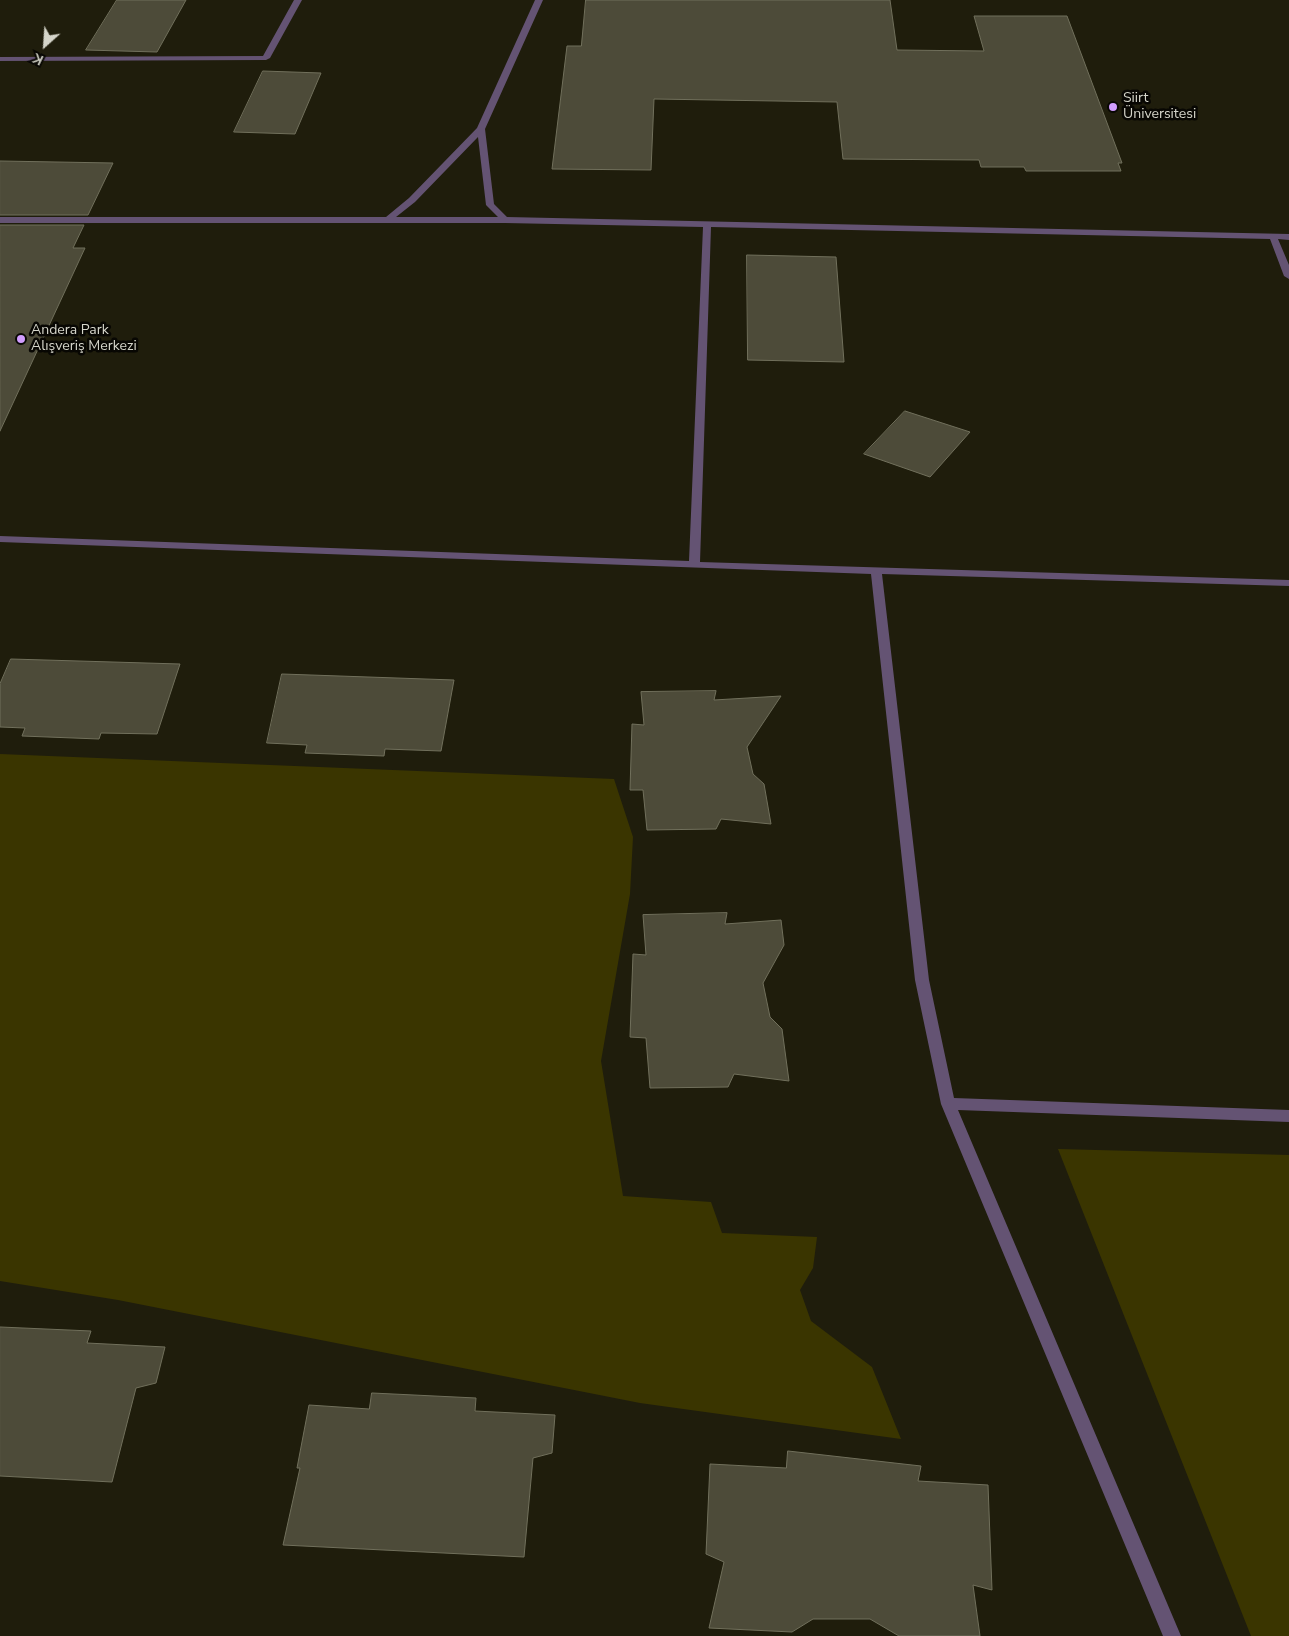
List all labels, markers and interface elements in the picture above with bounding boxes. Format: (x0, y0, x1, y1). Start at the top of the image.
north arrow (20, 20, 70, 70)
text: K (30, 48, 47, 70)
place label: Siirt Üniversitesi (1123, 91, 1196, 124)
marker: Siirt Üniversitesi (1107, 101, 1119, 113)
place label: Andera Park Alışveriş Merkezi (31, 323, 137, 356)
marker: Andera Park Alışveriş Merkezi (15, 333, 27, 345)

